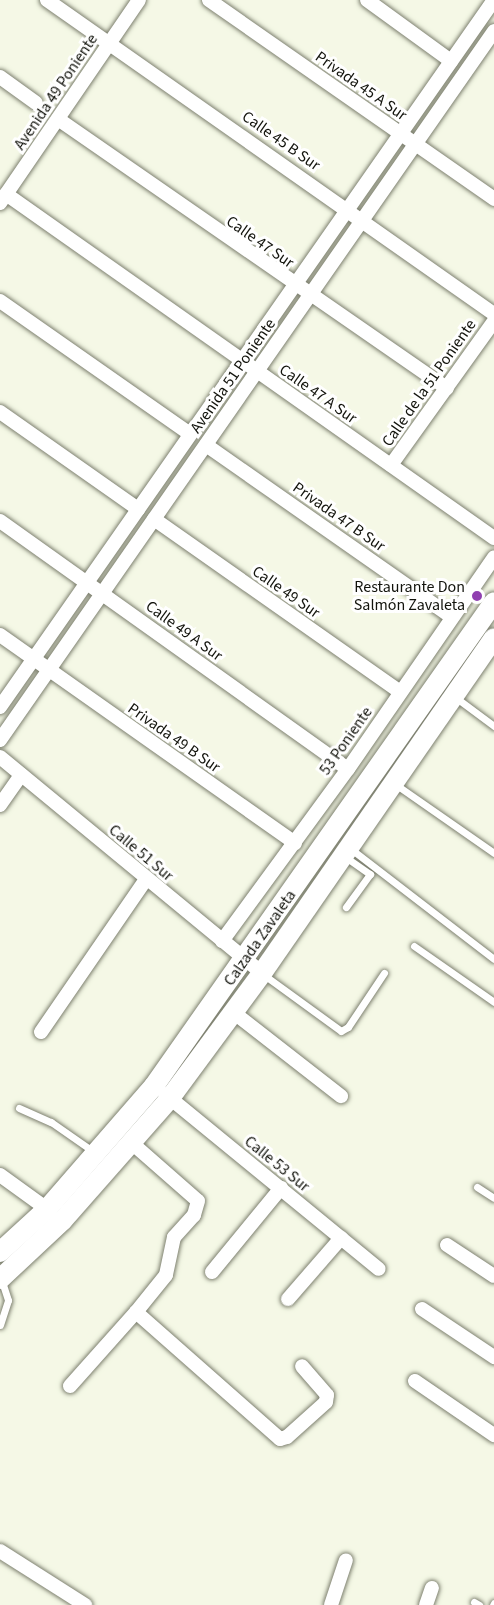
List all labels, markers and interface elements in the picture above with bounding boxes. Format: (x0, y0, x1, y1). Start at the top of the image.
street label: Avenida 49 Poniente (10, 30, 102, 154)
street label: Privada 45 A Sur (311, 47, 411, 125)
street label: Calle 45 B Sur (238, 107, 324, 175)
street label: Calle 47 Sur (222, 212, 298, 272)
street label: Avenida 51 Poniente (186, 315, 280, 437)
street label: Calle de la 51 Poniente (378, 316, 480, 450)
street label: Calle 47 A Sur (276, 360, 360, 428)
street label: Privada 47 B Sur (289, 478, 389, 556)
street label: Calle 49 Sur (248, 562, 324, 622)
place label: Restaurante Don Salmón Zavaleta (354, 577, 465, 615)
marker: Restaurante Don Salmón Zavaleta (470, 589, 484, 603)
street label: Calle 49 A Sur (142, 597, 226, 665)
street label: Privada 49 B Sur (124, 699, 224, 777)
street label: 53 Poniente (315, 703, 377, 779)
street label: Calle 51 Sur (105, 820, 177, 886)
street label: Calzada Zavaleta (220, 886, 300, 990)
street label: Calle 53 Sur (240, 1132, 314, 1196)

